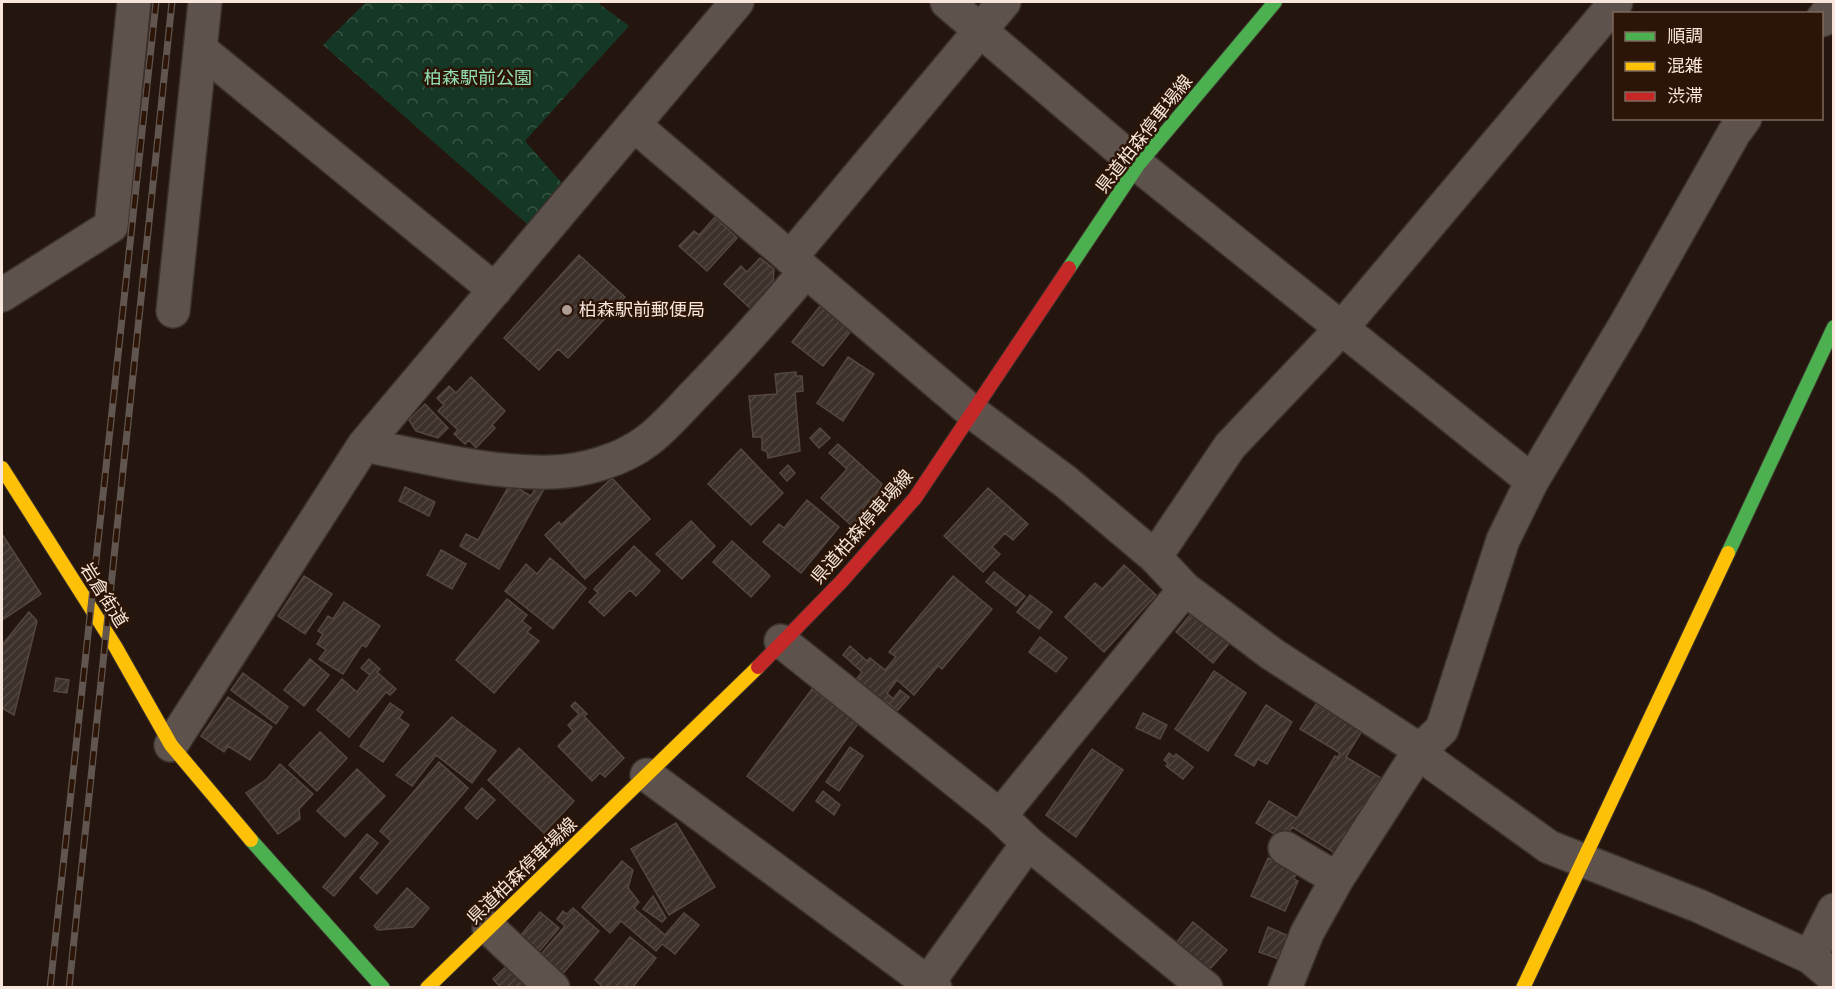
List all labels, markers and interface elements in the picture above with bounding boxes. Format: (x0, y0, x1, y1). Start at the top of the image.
legend (1613, 12, 1823, 120)
text: 順調 (1667, 24, 1703, 48)
text: 混雑 (1667, 54, 1703, 78)
park label: 柏森駅前公園 (424, 66, 532, 90)
street label: 県道柏森停車場線 (1090, 70, 1198, 198)
text: 渋滞 (1667, 84, 1703, 108)
place label: 柏森駅前郵便局 (579, 298, 705, 322)
marker: 柏森駅前郵便局 (560, 303, 574, 317)
street label: 県道柏森停車場線 (806, 465, 918, 589)
street label: 岩倉街道 (75, 558, 133, 632)
street label: 県道柏森停車場線 (462, 812, 582, 930)

